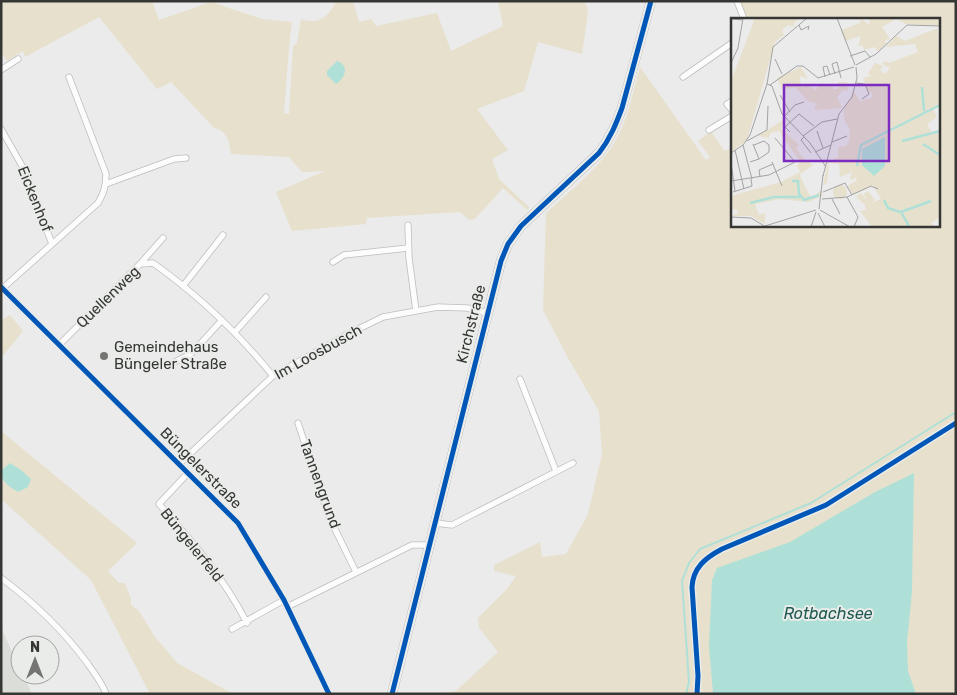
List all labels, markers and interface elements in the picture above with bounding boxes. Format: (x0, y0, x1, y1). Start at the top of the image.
inset map (731, 18, 940, 226)
street label: Eickenhof (14, 164, 56, 235)
street label: Quellenweg (72, 262, 144, 332)
street label: Kirchstraße (453, 283, 489, 365)
street label: Im Loosbusch (271, 321, 365, 383)
place label: Gemeindehaus Büngeler Straße (114, 338, 227, 373)
marker: Gemeindehaus Büngeler Straße (98, 350, 110, 362)
street label: Büngelerstraße (157, 424, 245, 512)
street label: Tannengrund (296, 437, 344, 531)
street label: Büngelerfeld (157, 504, 227, 586)
water label: Rotbachsee (783, 604, 873, 623)
north arrow (10, 635, 60, 685)
text: N (30, 639, 40, 656)

